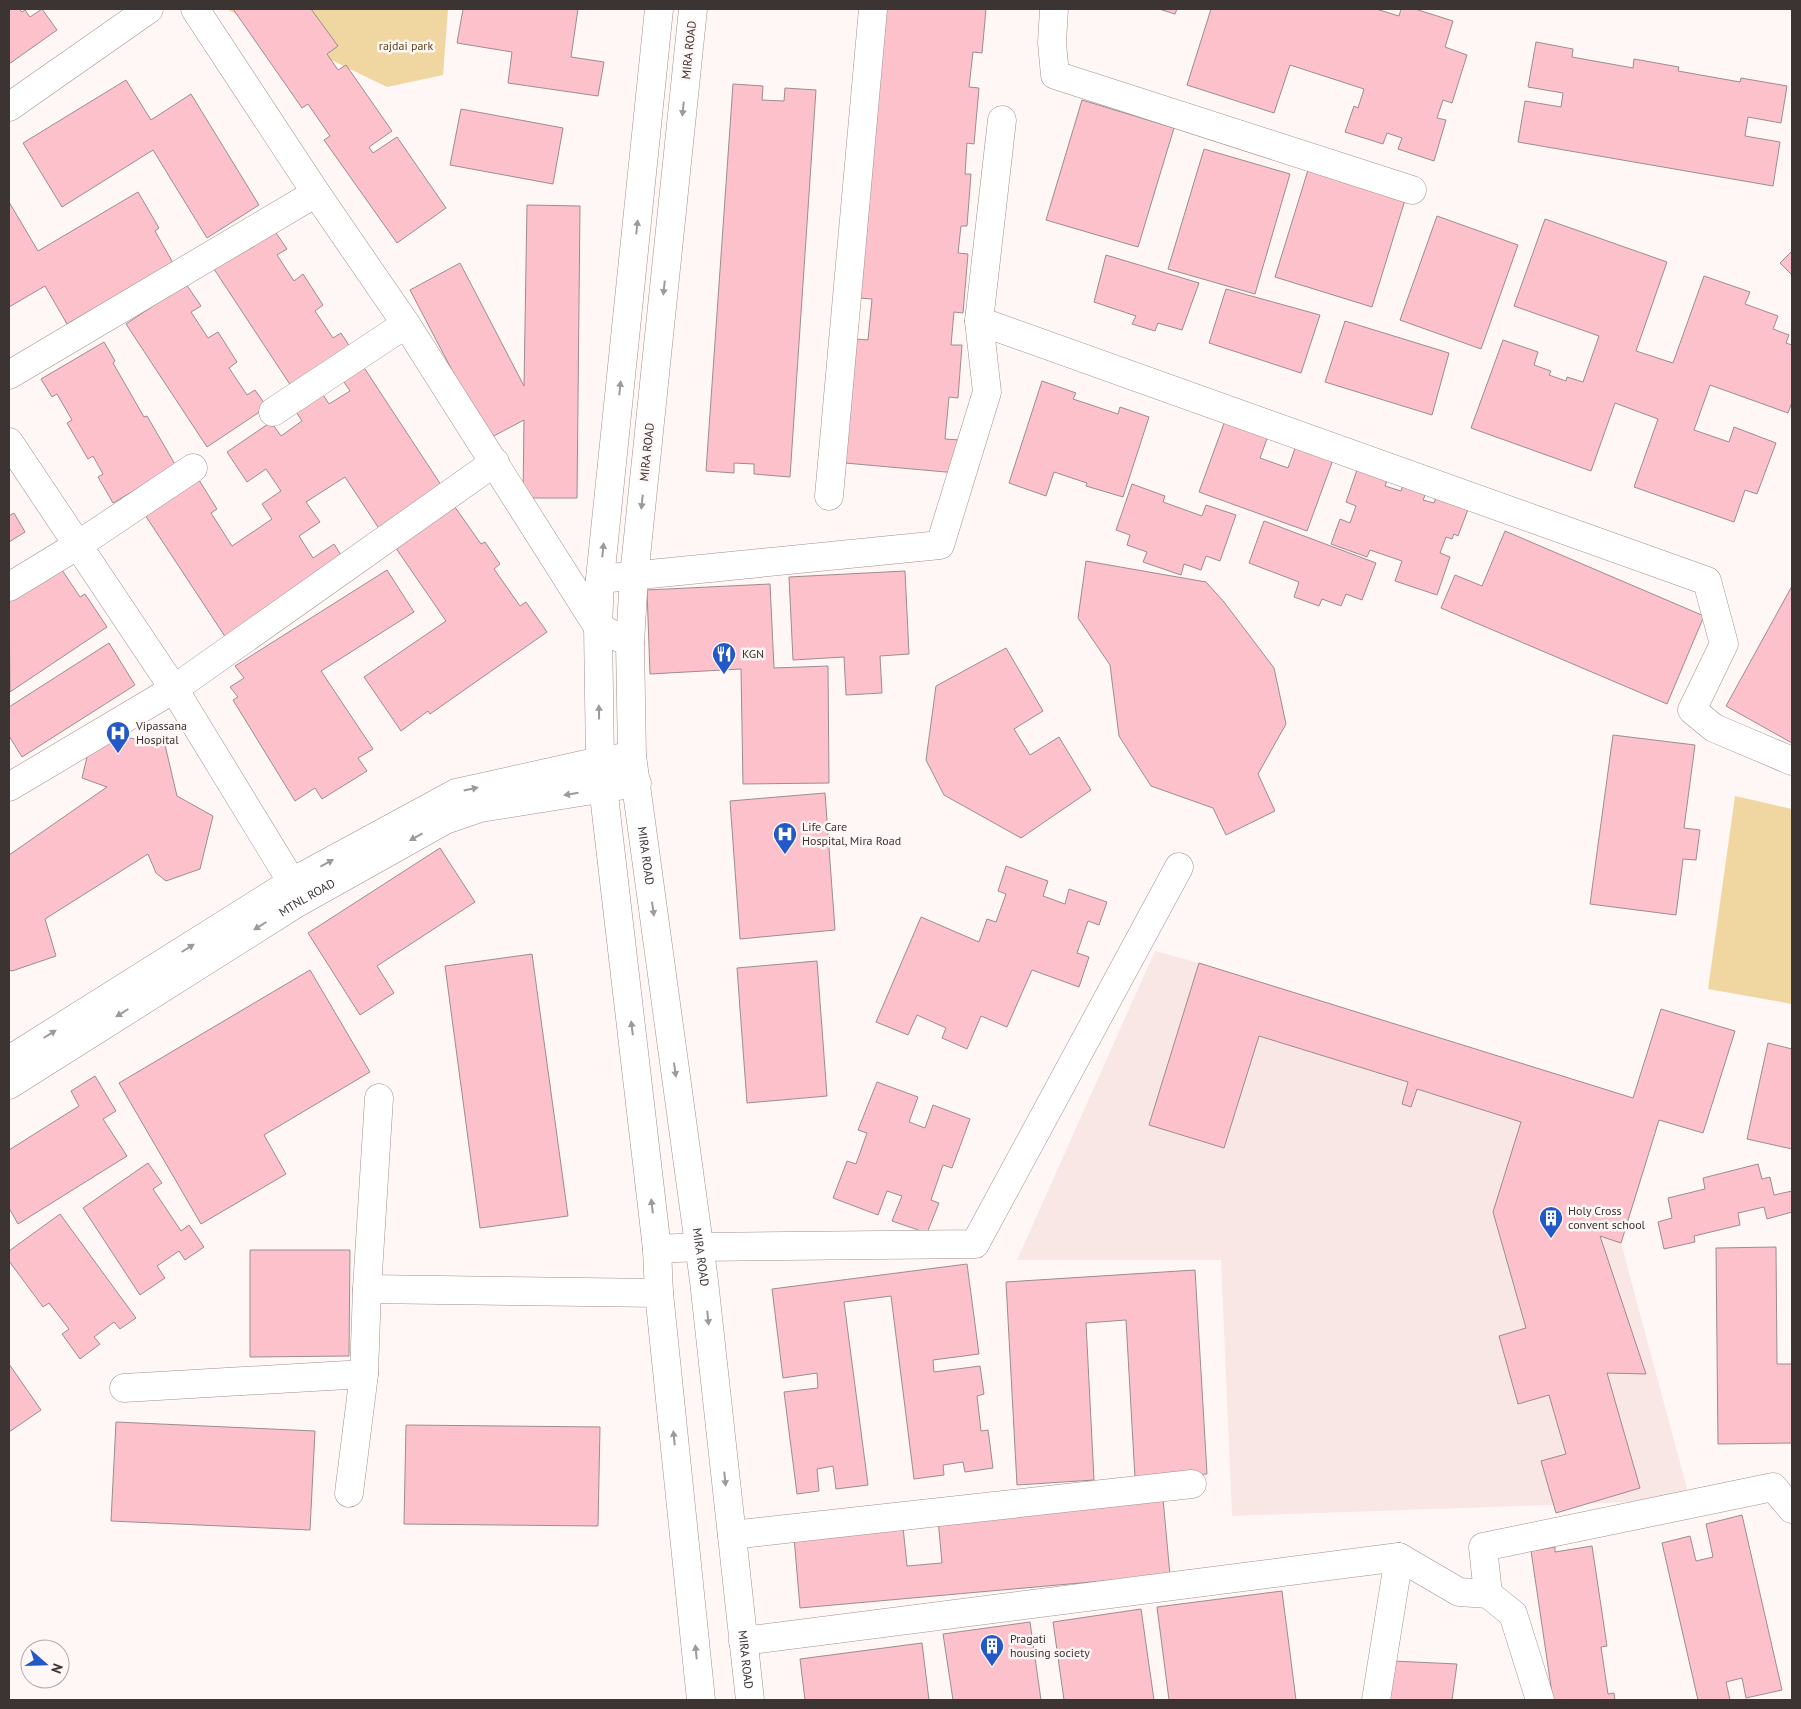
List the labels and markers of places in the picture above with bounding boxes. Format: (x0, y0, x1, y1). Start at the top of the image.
restaurant icon: KGN (711, 641, 737, 675)
place label: KGN (742, 646, 764, 661)
place label: Vipassana Hospital (135, 718, 187, 747)
hospital icon: Vipassana Hospital (105, 720, 131, 754)
place label: Life Care Hospital, Mira Road (802, 819, 901, 848)
hospital icon: Life Care Hospital, Mira Road (772, 821, 798, 855)
place label: Holy Cross convent school (1568, 1203, 1646, 1232)
building icon: Holy Cross convent school (1538, 1205, 1564, 1239)
place label: Pragati housing society (1010, 1631, 1090, 1660)
building icon: Pragati housing society (979, 1633, 1005, 1667)

